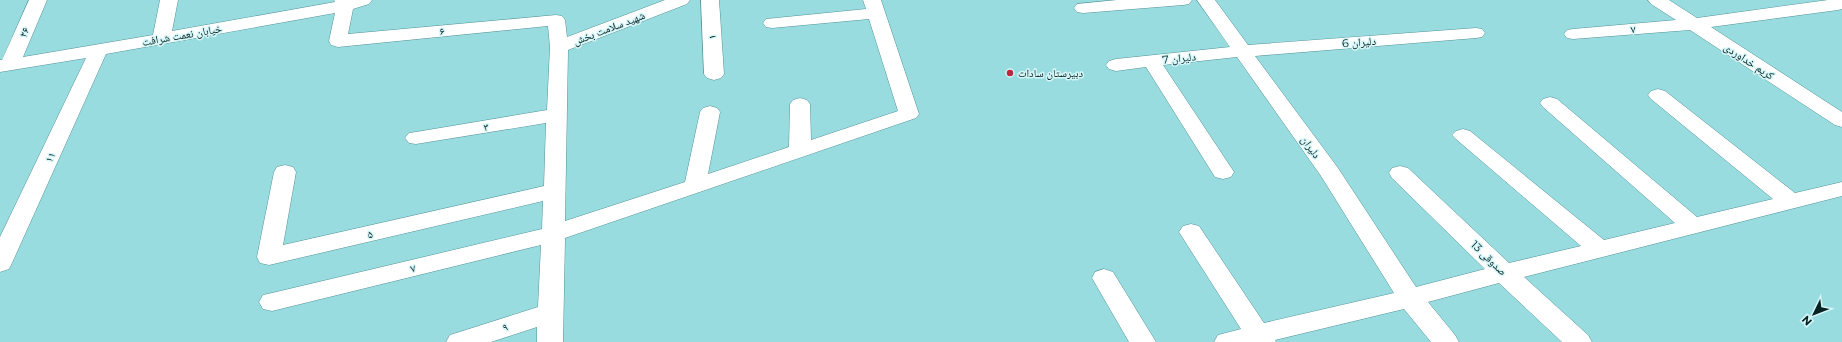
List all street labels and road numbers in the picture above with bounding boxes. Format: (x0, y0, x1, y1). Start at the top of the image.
street label: شهید سلامت بخش (571, 8, 647, 48)
street label: خیابان نعمت شرافت (141, 21, 223, 49)
street label: ۷ (1630, 22, 1636, 36)
street label: ۶ (439, 24, 445, 38)
street label: ۲۶ (16, 25, 32, 39)
street label: ۱ (705, 34, 719, 40)
street label: دلیران 6 (1342, 34, 1377, 50)
street label: کریم خداوردی (1721, 40, 1777, 83)
street label: دلیران 7 (1161, 49, 1197, 67)
street label: ۳ (482, 120, 490, 134)
street label: دلیران (1298, 133, 1324, 161)
street label: ۱۱ (42, 150, 58, 164)
street label: ۵ (366, 227, 374, 241)
street label: صدوقی 13 (1468, 238, 1510, 278)
street label: ۷ (409, 261, 417, 275)
street label: ۹ (500, 320, 510, 334)

